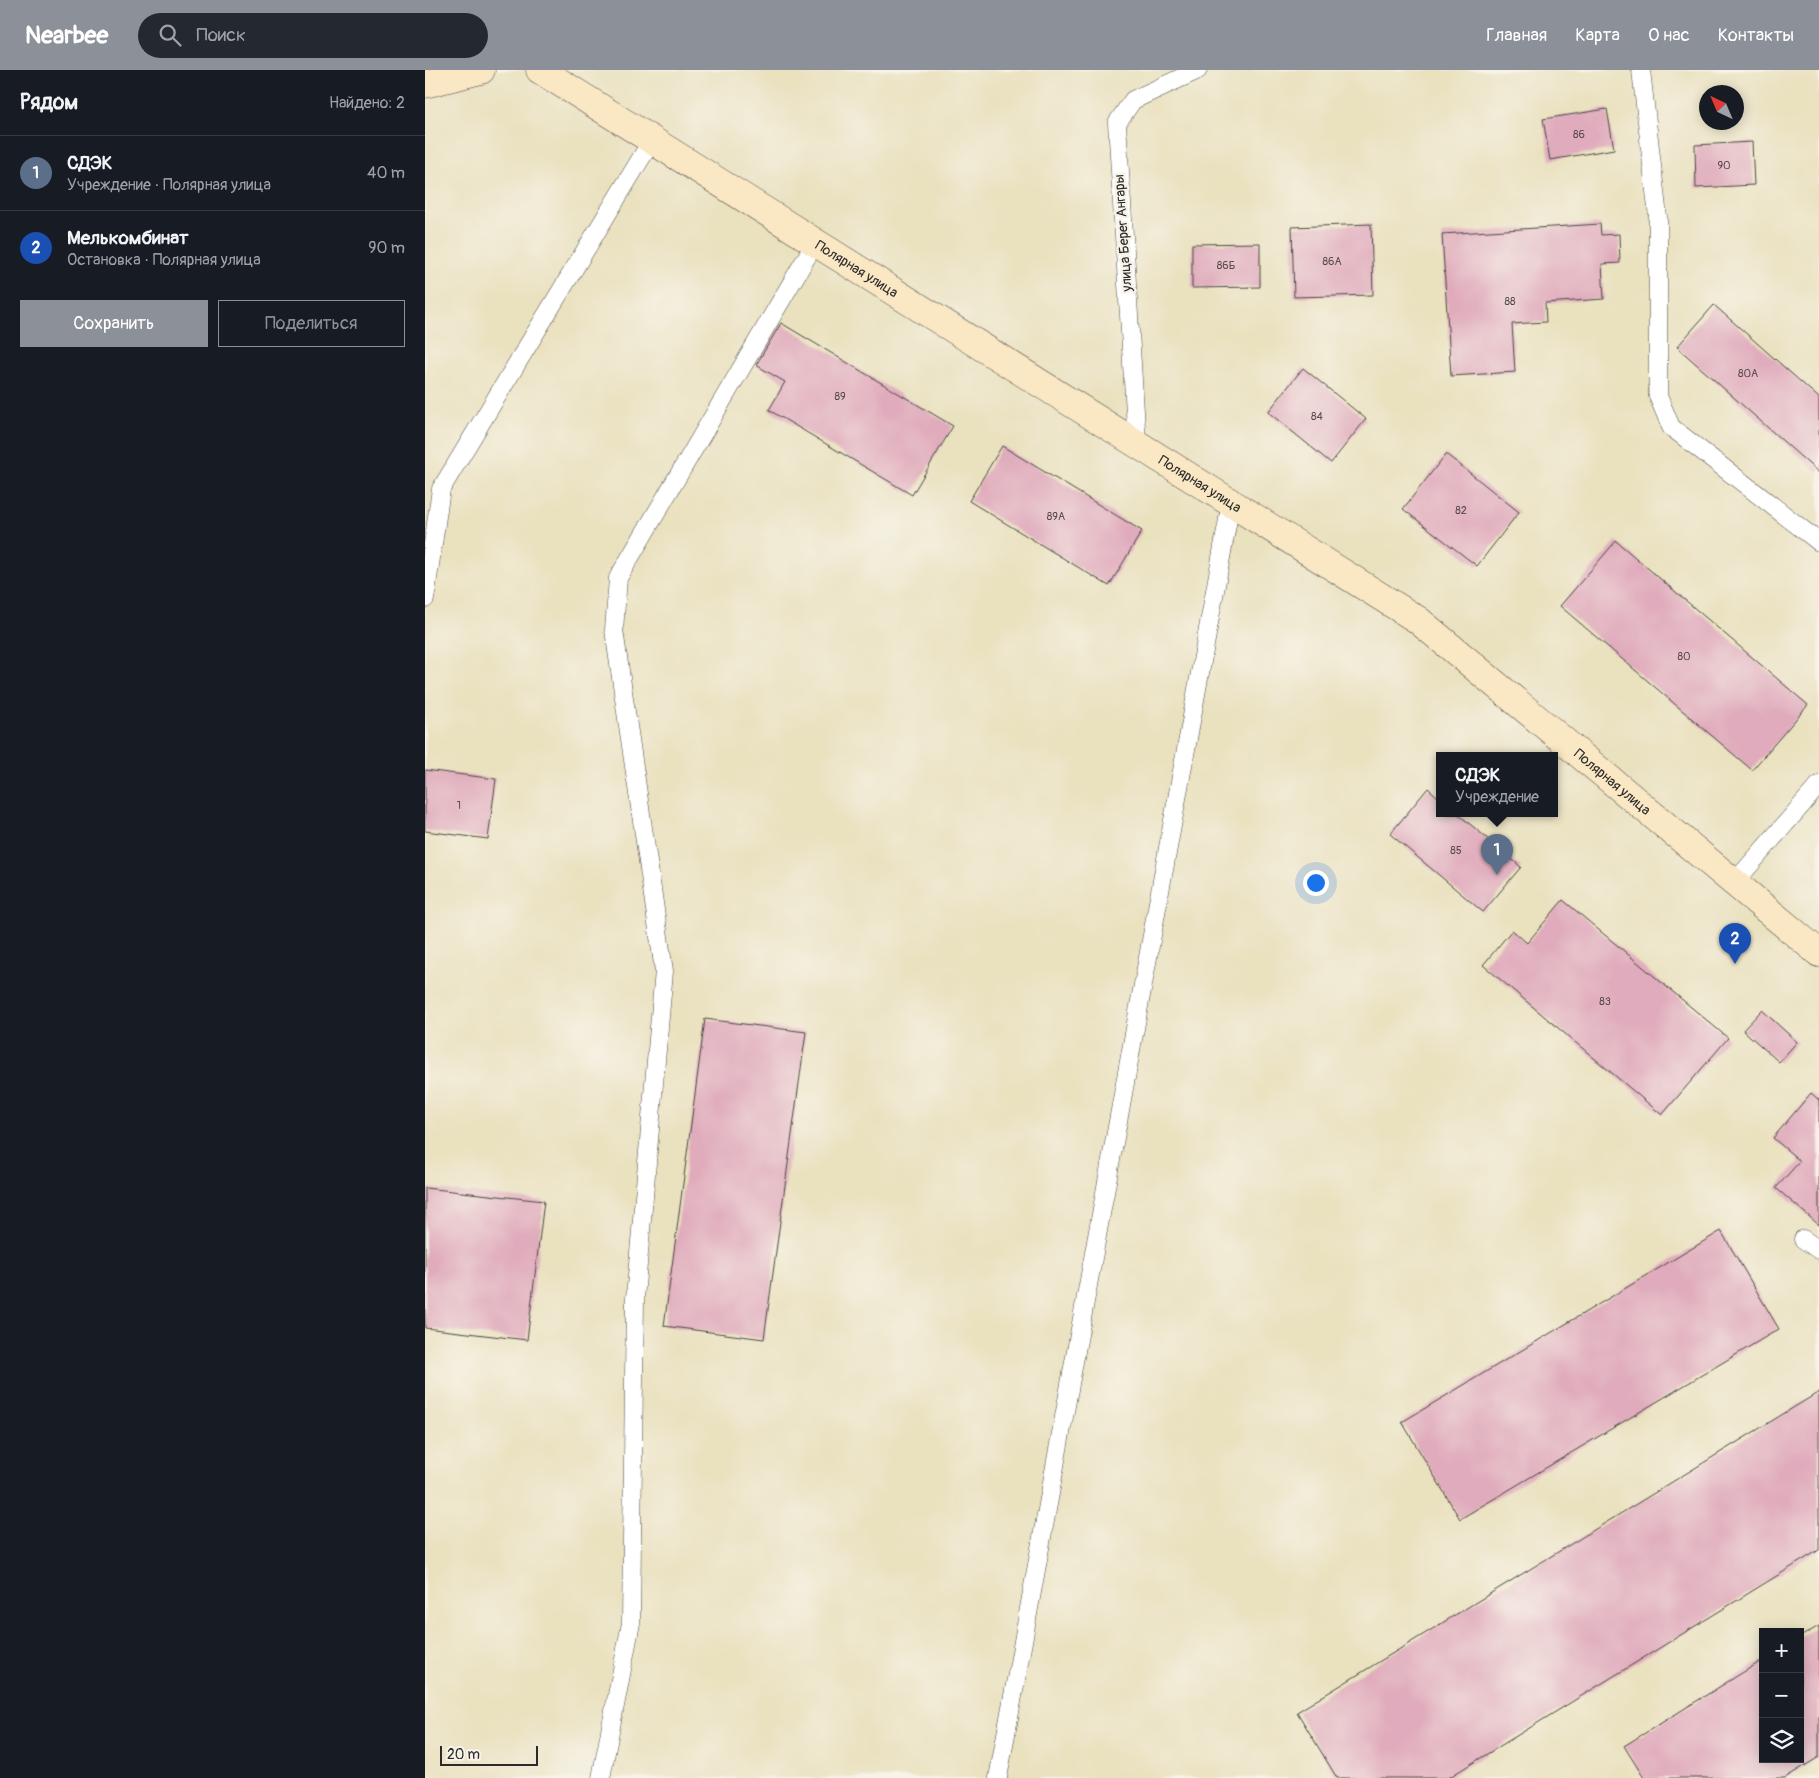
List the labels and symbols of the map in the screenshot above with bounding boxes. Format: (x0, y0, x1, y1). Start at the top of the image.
north arrow (1699, 85, 1744, 130)
house number: 86 (1573, 128, 1585, 141)
house number: 90 (1717, 159, 1731, 172)
street label: улица Берег Ангары (1110, 174, 1136, 293)
street label: Полярная улица (812, 236, 902, 301)
house number: 86А (1322, 255, 1342, 268)
house number: 86Б (1217, 259, 1235, 272)
house number: 88 (1504, 295, 1516, 308)
house number: 80А (1738, 367, 1758, 380)
house number: 89 (834, 390, 846, 403)
house number: 84 (1311, 410, 1324, 423)
street label: Полярная улица (1156, 451, 1245, 516)
house number: 82 (1455, 504, 1467, 517)
house number: 89А (1047, 510, 1065, 523)
house number: 80 (1677, 650, 1691, 663)
street label: Полярная улица (1571, 745, 1654, 818)
house number: 1 (457, 799, 461, 812)
pin: 1 (1481, 834, 1513, 875)
house number: 85 (1450, 844, 1462, 857)
your location (1303, 870, 1329, 896)
pin: 2 (1719, 923, 1751, 964)
house number: 83 (1599, 995, 1611, 1008)
scale bar (440, 1743, 537, 1766)

